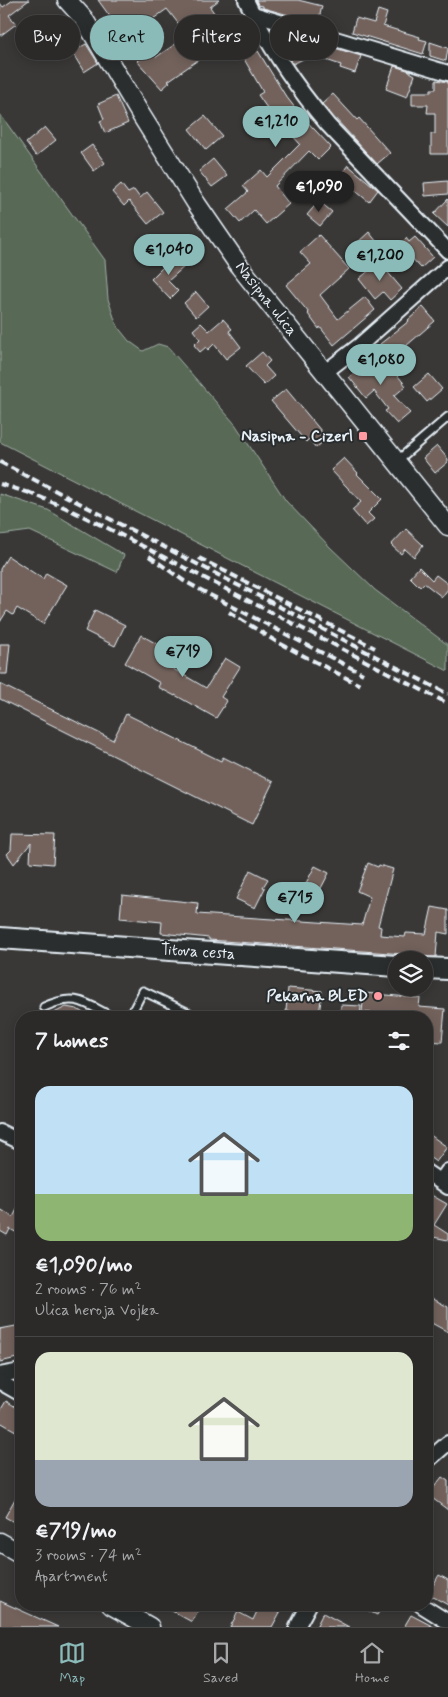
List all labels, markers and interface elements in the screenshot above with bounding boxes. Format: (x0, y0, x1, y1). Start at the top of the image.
chip: Buy (15, 15, 80, 60)
chip: Rent (90, 15, 164, 60)
chip: Filters (174, 15, 260, 60)
chip: New (270, 15, 338, 60)
pin: €1,210 (235, 106, 317, 148)
text: €1,210 (254, 111, 298, 132)
pin: €1,090 (278, 170, 360, 213)
text: €1,090 (295, 176, 343, 197)
pin: €1,040 (128, 234, 210, 276)
text: €1,040 (145, 239, 193, 260)
pin: €1,200 (339, 240, 421, 282)
text: €1,200 (356, 245, 404, 266)
street label: Nasipna ulica (230, 257, 302, 341)
pin: €1,080 (340, 344, 422, 386)
text: €1,080 (357, 349, 405, 370)
place label: Nasipna - Cizerl (241, 426, 353, 447)
marker: Nasipna - Cizerl (357, 430, 369, 442)
pin: €719 (153, 636, 213, 678)
text: €719 (165, 641, 201, 662)
pin: €715 (265, 882, 325, 924)
text: €715 (277, 887, 313, 908)
street label: Titova cesta (160, 939, 236, 965)
map controls (388, 951, 433, 996)
button: layers (388, 951, 433, 996)
place label: Pekarna BLED (266, 986, 368, 1007)
marker: Pekarna BLED (372, 990, 384, 1002)
text: 7 homes (35, 1027, 108, 1055)
icon: filters (385, 1027, 413, 1055)
icon: home (179, 1119, 269, 1209)
text: €1,090/mo (35, 1251, 132, 1279)
text: 2 rooms · 76 m² (35, 1279, 142, 1300)
text: Ulica heroja Vojka (35, 1300, 159, 1321)
icon: home (179, 1384, 269, 1474)
text: €719/mo (35, 1517, 116, 1545)
text: 3 rooms · 74 m² (35, 1545, 142, 1566)
text: Apartment (35, 1566, 108, 1587)
tab: Map (58, 1639, 86, 1687)
tab: Saved (203, 1639, 238, 1687)
tab: Home (355, 1639, 390, 1687)

